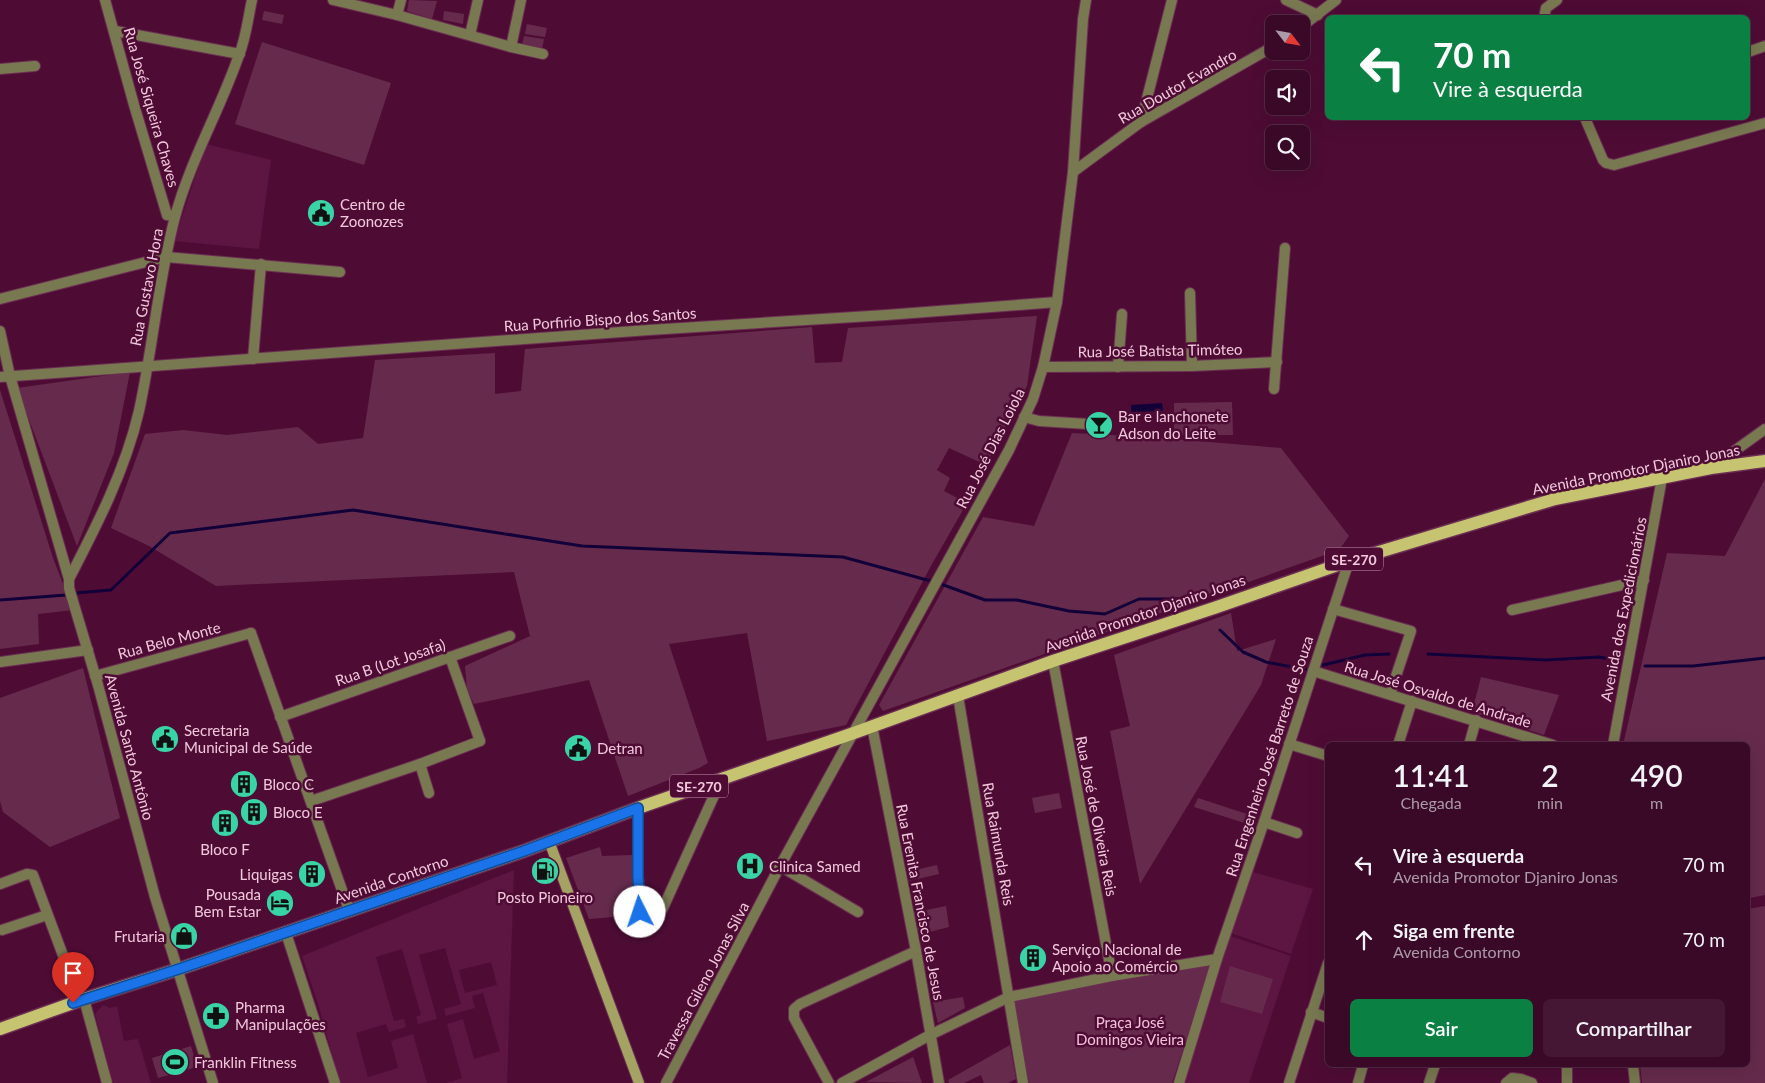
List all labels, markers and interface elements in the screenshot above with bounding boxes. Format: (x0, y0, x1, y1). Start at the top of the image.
north arrow (1265, 15, 1310, 60)
map controls (1265, 15, 1310, 170)
street label: Rua José Siqueira Chaves (121, 25, 183, 189)
text: 70 m (1433, 33, 1511, 75)
icon: left (1350, 35, 1415, 100)
street label: Rua Doutor Evandro (1115, 45, 1239, 127)
button: sound (1265, 70, 1310, 115)
text: Vire à esquerda (1433, 75, 1583, 102)
button: search (1265, 125, 1310, 170)
place label: Centro de Zoonozes (340, 195, 405, 230)
public building icon: Centro de Zoonozes (306, 198, 336, 228)
street label: Rua Gustavo Hora (126, 227, 166, 347)
street label: Rua Porfirio Bispo dos Santos (503, 303, 697, 335)
street label: Rua José Batista Timóteo (1077, 340, 1243, 360)
street label: Rua José Dias Loiola (952, 385, 1028, 511)
place label: Bar e lanchonete Adson do Leite (1118, 407, 1229, 442)
bar icon: Bar e lanchonete Adson do Leite (1084, 410, 1114, 440)
street label: Avenida Promotor Djaniro Jonas (1531, 440, 1741, 498)
street label: Avenida dos Expedicionários (1596, 515, 1650, 703)
road number: SE-270 (1325, 548, 1383, 570)
street label: Avenida Promotor Djaniro Jonas (1042, 570, 1248, 656)
street label: Rua Belo Monte (116, 618, 223, 662)
street label: Rua Engenheiro José Barreto de Souza (1222, 633, 1316, 879)
street label: Rua B (Lot Josafa) (333, 635, 447, 689)
street label: Rua José Osvaldo de Andrade (1342, 657, 1534, 731)
street label: Avenida Santo Antônio (102, 672, 158, 822)
place label: Secretaria Municipal de Saúde (184, 721, 313, 756)
public building icon: Secretaria Municipal de Saúde (150, 724, 180, 754)
public building icon: Detran (563, 733, 593, 763)
street label: Rua José de Oliveira Reis (1073, 734, 1121, 898)
place label: Detran (597, 739, 643, 757)
text: 11:41 (1392, 757, 1470, 793)
text: 2 (1541, 757, 1559, 793)
text: 490 (1630, 757, 1683, 793)
building icon: Bloco C (229, 769, 259, 799)
road number: SE-270 (670, 774, 728, 798)
place label: Bloco C (263, 775, 314, 793)
street label: Rua Raimunda Reis (979, 781, 1019, 907)
text: Chegada (1400, 793, 1462, 812)
text: min (1537, 793, 1563, 812)
text: m (1650, 793, 1663, 812)
building icon: Bloco E (239, 797, 269, 827)
street label: Rua Erenita Francisco de Jesus (893, 802, 949, 1002)
place label: Bloco E (273, 803, 323, 821)
building icon: Bloco F (210, 808, 240, 838)
place label: Bloco F (200, 840, 250, 858)
text: Vire à esquerda (1393, 844, 1524, 867)
street label: Avenida Contorno (332, 851, 450, 907)
hospital icon: Clinica Samed (735, 851, 765, 881)
icon: left (1350, 851, 1378, 879)
text: 70 m (1682, 853, 1725, 876)
fuel station icon: Posto Pioneiro (530, 856, 560, 886)
place label: Clinica Samed (769, 857, 861, 875)
building icon: Liquigas (297, 859, 327, 889)
place label: Liquigas (240, 865, 293, 883)
text: Avenida Promotor Djaniro Jonas (1393, 867, 1618, 886)
place label: Pousada Bem Estar (194, 885, 262, 920)
position arrow (613, 885, 665, 937)
hotel icon: Pousada Bem Estar (265, 888, 295, 918)
place label: Posto Pioneiro (497, 888, 593, 906)
street label: Travessa Gileno Jonas Silva (654, 899, 752, 1063)
text: Siga em frente (1393, 919, 1515, 942)
shop icon: Frutaria (169, 921, 199, 951)
icon: ahead (1350, 926, 1378, 954)
place label: Frutaria (114, 927, 165, 945)
text: 70 m (1682, 928, 1725, 951)
place label: Serviço Nacional de Apoio ao Comércio (1052, 940, 1182, 975)
text: Avenida Contorno (1393, 942, 1520, 961)
building icon: Serviço Nacional de Apoio ao Comércio (1018, 943, 1048, 973)
pin (52, 952, 94, 1003)
icon: arrive (59, 959, 87, 987)
place label: Pharma Manipulações (235, 998, 326, 1033)
button: Sair (1350, 999, 1533, 1057)
button: Compartilhar (1543, 999, 1725, 1057)
pharmacy icon: Pharma Manipulações (201, 1001, 231, 1031)
park label: Praça José Domingos Vieira (1076, 1013, 1184, 1048)
sports icon: Franklin Fitness (160, 1047, 190, 1077)
place label: Franklin Fitness (194, 1053, 297, 1071)

